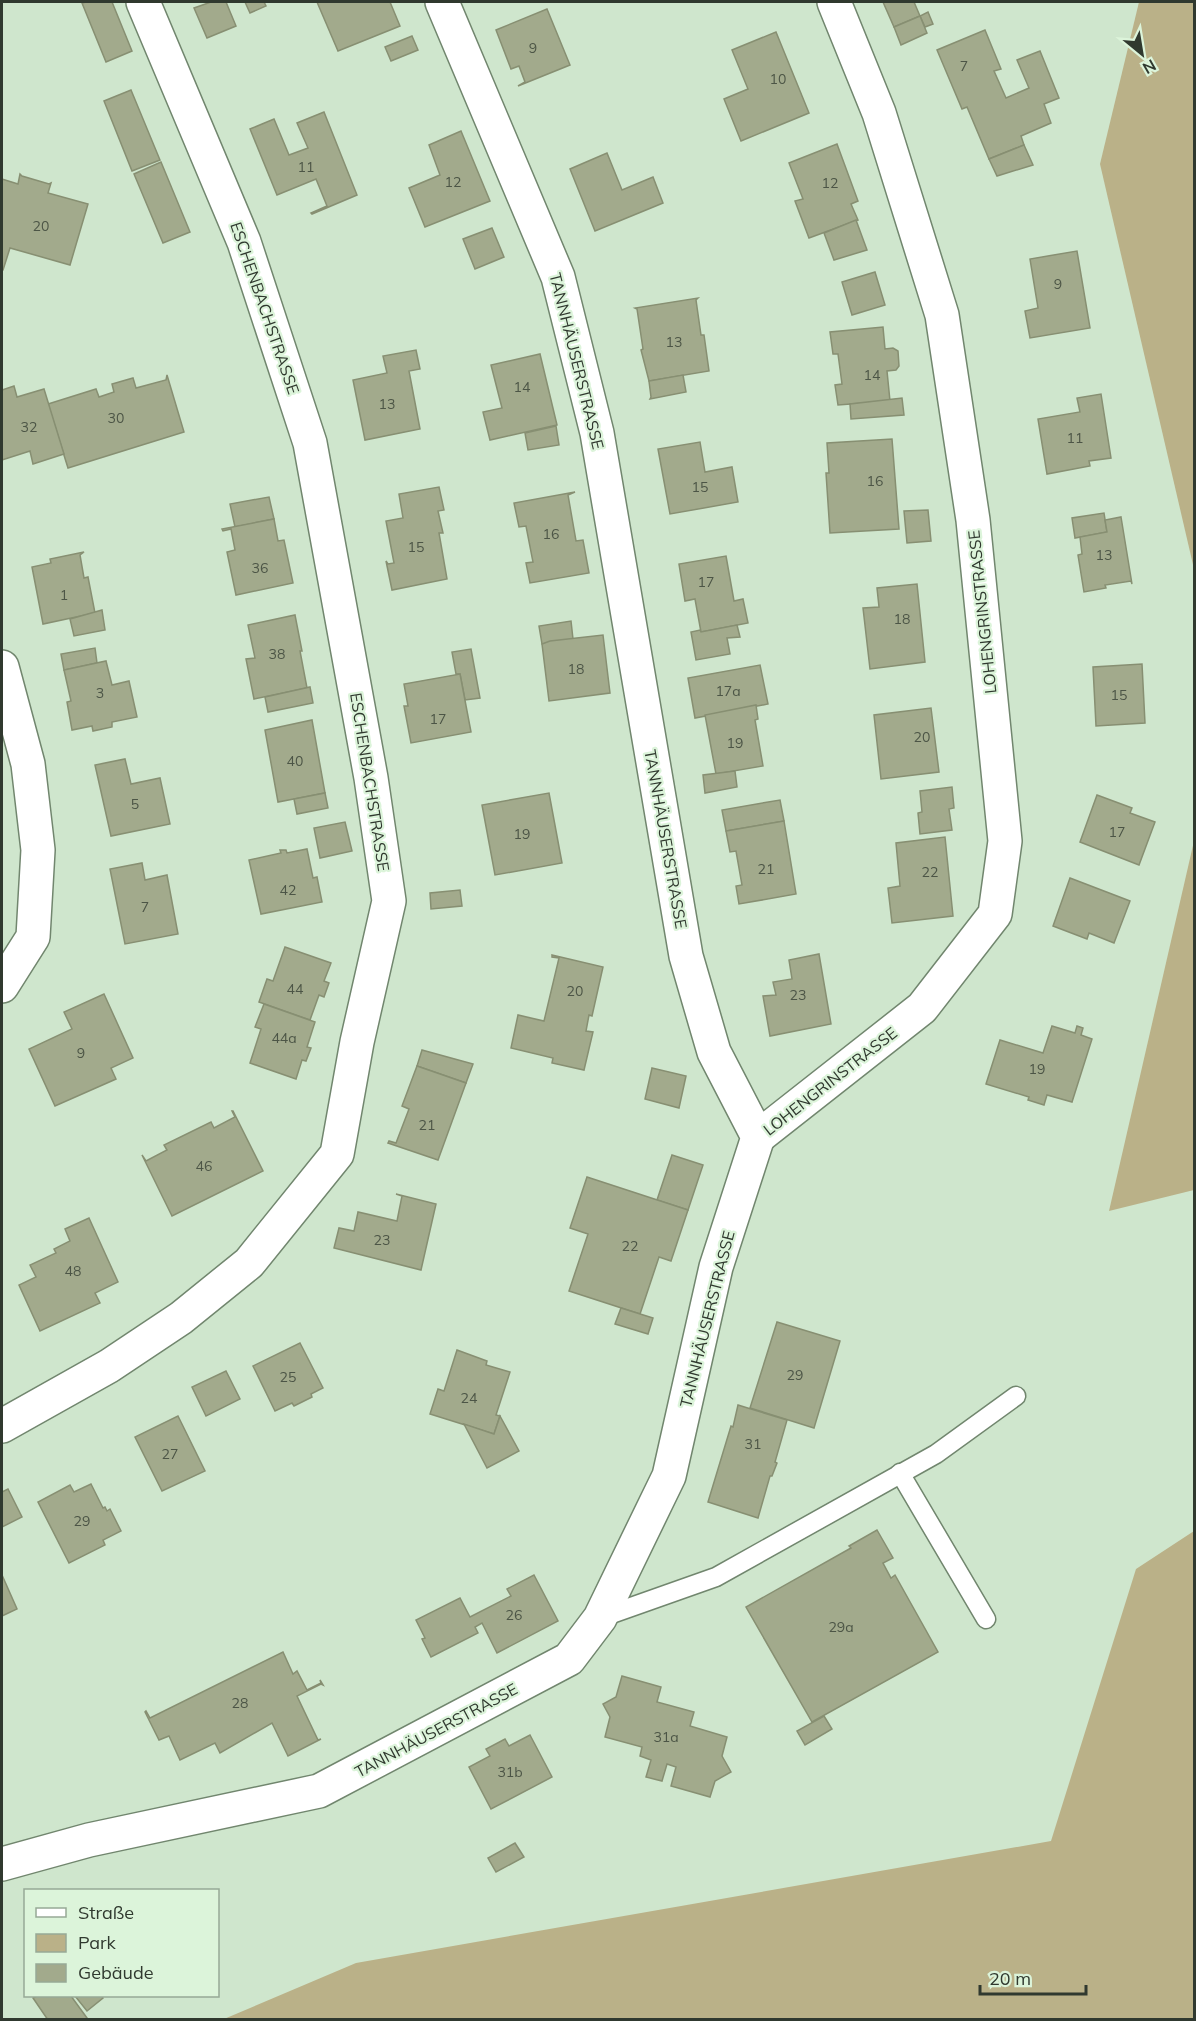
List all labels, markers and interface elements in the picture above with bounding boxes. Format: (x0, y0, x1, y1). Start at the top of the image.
north arrow (1112, 24, 1172, 84)
house number: 9 (529, 39, 537, 57)
text: N (1139, 55, 1160, 79)
house number: 7 (960, 57, 968, 75)
house number: 10 (770, 70, 786, 88)
house number: 11 (298, 158, 314, 176)
house number: 12 (445, 173, 461, 191)
house number: 12 (822, 174, 838, 192)
house number: 20 (33, 217, 49, 235)
street label: ESCHENBACHSTRASSE (226, 219, 304, 397)
street label: TANNHÄUSERSTRASSE (545, 271, 609, 451)
house number: 9 (1054, 275, 1062, 293)
house number: 13 (666, 333, 682, 351)
house number: 14 (864, 366, 881, 384)
house number: 14 (514, 378, 531, 396)
house number: 13 (379, 395, 395, 413)
house number: 30 (108, 409, 124, 427)
house number: 32 (21, 418, 37, 436)
house number: 11 (1067, 429, 1083, 447)
house number: 16 (867, 472, 883, 490)
house number: 15 (692, 478, 708, 496)
house number: 16 (543, 525, 559, 543)
street label: LOHENGRINSTRASSE (963, 529, 1001, 695)
house number: 15 (408, 538, 424, 556)
house number: 13 (1096, 546, 1112, 564)
house number: 36 (252, 559, 268, 577)
house number: 17 (698, 573, 714, 591)
house number: 1 (60, 586, 68, 604)
house number: 18 (894, 610, 910, 628)
house number: 38 (269, 645, 285, 663)
house number: 18 (568, 660, 584, 678)
house number: 17a (715, 682, 741, 700)
house number: 3 (96, 684, 104, 702)
house number: 15 (1111, 686, 1127, 704)
street label: ESCHENBACHSTRASSE (346, 691, 394, 873)
house number: 17 (430, 710, 446, 728)
house number: 20 (914, 728, 930, 746)
house number: 19 (727, 734, 743, 752)
street label: TANNHÄUSERSTRASSE (640, 748, 692, 930)
house number: 40 (287, 752, 303, 770)
house number: 5 (131, 795, 139, 813)
house number: 17 (1109, 823, 1125, 841)
house number: 19 (514, 825, 530, 843)
house number: 21 (758, 860, 774, 878)
house number: 22 (922, 863, 938, 881)
house number: 42 (280, 881, 296, 899)
house number: 7 (141, 898, 149, 916)
house number: 44 (287, 980, 304, 998)
house number: 20 (567, 982, 583, 1000)
house number: 23 (790, 986, 806, 1004)
street label: LOHENGRINSTRASSE (759, 1023, 901, 1139)
house number: 44a (271, 1029, 297, 1047)
house number: 9 (77, 1044, 85, 1062)
house number: 19 (1029, 1060, 1045, 1078)
house number: 21 (419, 1116, 435, 1134)
house number: 46 (196, 1157, 212, 1175)
street label: TANNHÄUSERSTRASSE (675, 1229, 739, 1409)
house number: 23 (374, 1231, 390, 1249)
house number: 22 (622, 1237, 638, 1255)
house number: 48 (65, 1262, 81, 1280)
house number: 29 (787, 1366, 803, 1384)
house number: 25 (280, 1368, 296, 1386)
house number: 24 (461, 1389, 478, 1407)
house number: 31 (745, 1435, 761, 1453)
house number: 27 (162, 1445, 178, 1463)
house number: 29 (74, 1512, 90, 1530)
house number: 26 (506, 1606, 522, 1624)
house number: 29a (828, 1618, 854, 1636)
street label: TANNHÄUSERSTRASSE (351, 1679, 521, 1781)
house number: 28 (232, 1694, 248, 1712)
house number: 31a (653, 1728, 679, 1746)
house number: 31b (497, 1763, 523, 1781)
legend (24, 1889, 219, 1997)
text: Straße (78, 1901, 134, 1924)
text: Park (78, 1931, 117, 1954)
scale bar (980, 1958, 1086, 1996)
text: Gebäude (78, 1961, 154, 1984)
text: 20 m (989, 1967, 1031, 1990)

